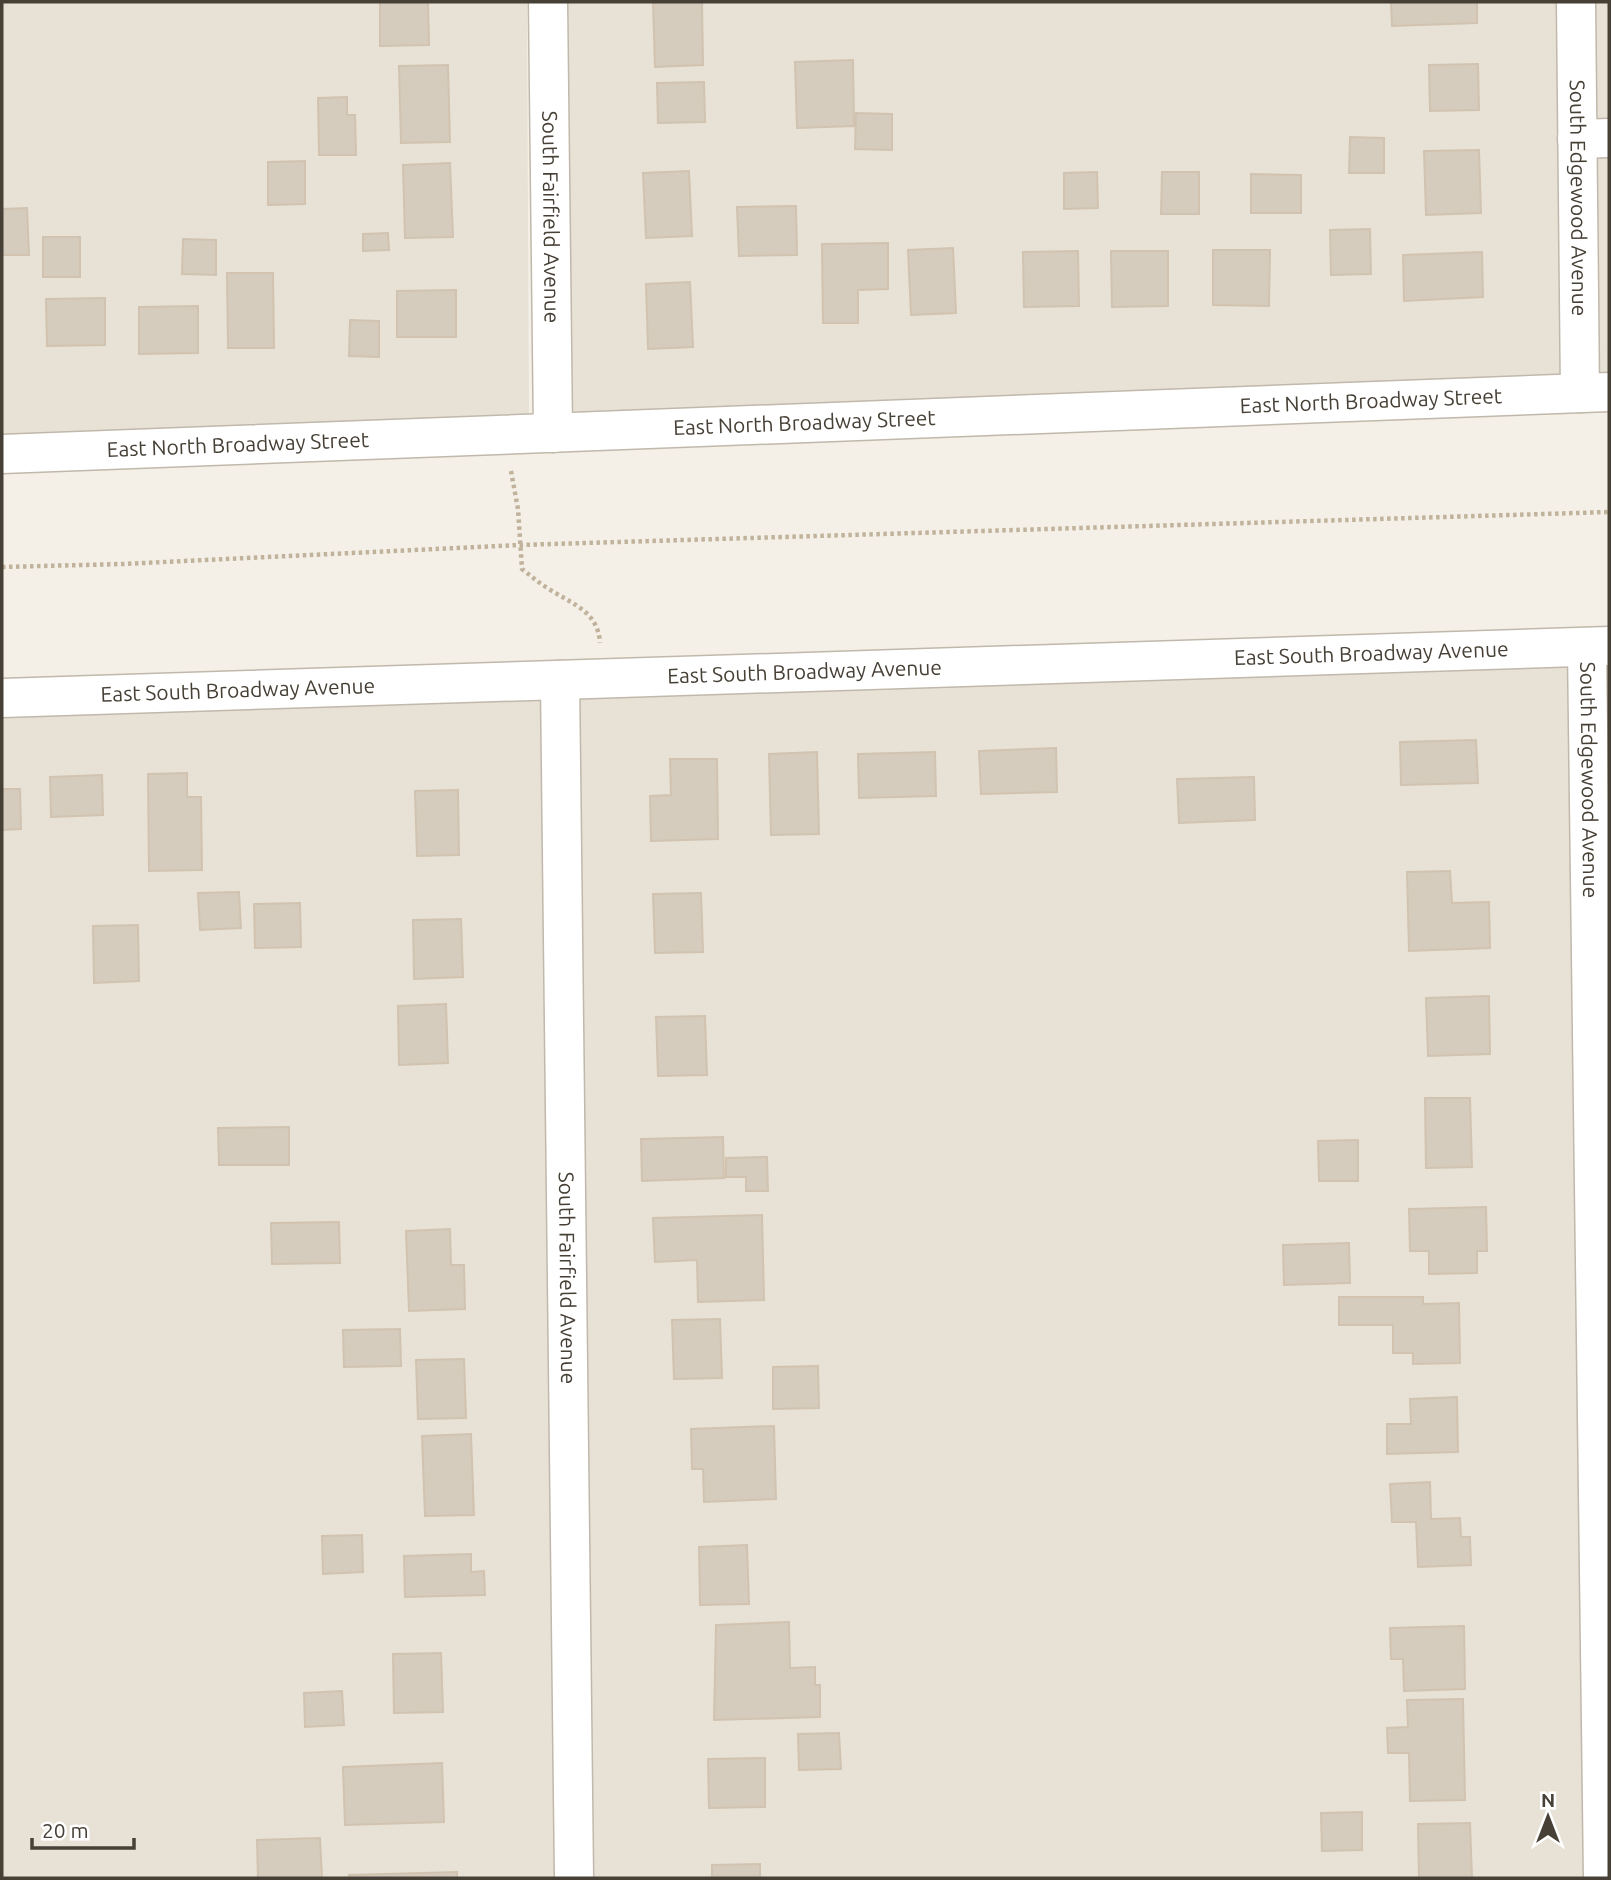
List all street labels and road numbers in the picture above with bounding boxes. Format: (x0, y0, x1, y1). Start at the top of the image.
street label: South Edgewood Avenue (1566, 79, 1592, 316)
street label: South Fairfield Avenue (538, 111, 565, 323)
street label: East North Broadway Street (1239, 383, 1503, 417)
street label: East North Broadway Street (673, 405, 936, 439)
street label: East North Broadway Street (106, 427, 369, 461)
street label: East South Broadway Avenue (1234, 636, 1509, 669)
street label: East South Broadway Avenue (667, 655, 942, 687)
street label: South Edgewood Avenue (1576, 661, 1603, 898)
street label: East South Broadway Avenue (100, 673, 375, 706)
street label: South Fairfield Avenue (555, 1171, 581, 1384)

